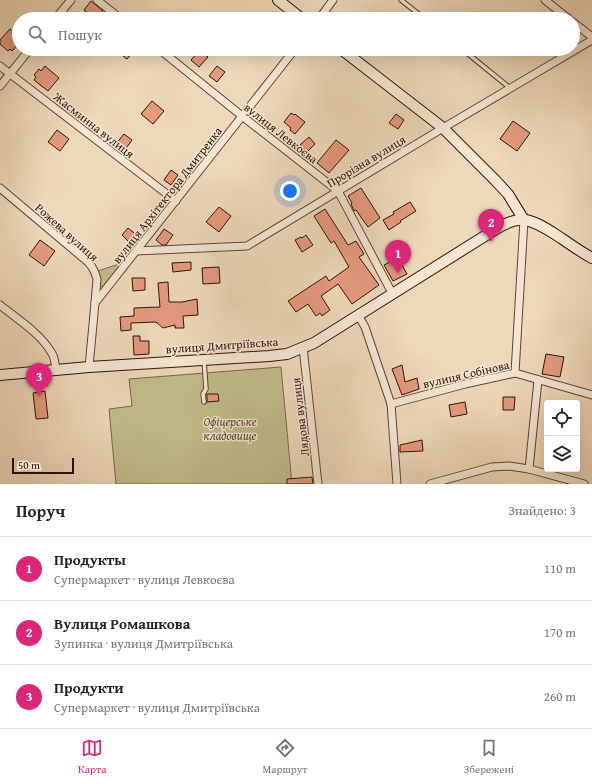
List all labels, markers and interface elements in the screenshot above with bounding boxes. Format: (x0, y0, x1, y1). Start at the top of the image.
search box (12, 12, 580, 56)
icon: search (26, 23, 48, 45)
text: Пошук (58, 24, 102, 45)
street label: Жасминна вулиця (49, 87, 138, 162)
street label: вулиця Левкоєва (240, 99, 322, 167)
street label: вулиця Архітектора Дмитренка (108, 123, 226, 267)
street label: Прорізна вулиця (323, 131, 409, 191)
your location (280, 181, 300, 201)
street label: Рожева вулиця (32, 199, 102, 265)
pin: 2 (478, 209, 504, 242)
pin: 1 (385, 240, 411, 273)
street label: вулиця Дмитріївська (165, 333, 279, 357)
street label: вулиця Собінова (421, 356, 511, 392)
pin: 3 (26, 363, 52, 396)
street label: Лядова вулиця (287, 377, 313, 457)
map controls (544, 400, 580, 472)
button: locate (544, 400, 580, 436)
park label: Офіцерське кладовище (203, 413, 257, 444)
button: layers (544, 436, 580, 472)
scale bar (12, 456, 74, 475)
text: 50 m (18, 457, 40, 473)
text: Поруч (16, 498, 65, 523)
text: Знайдено: 3 (508, 501, 576, 520)
text: Продукты (54, 549, 126, 570)
text: 1 (26, 559, 32, 578)
text: 110 m (544, 559, 576, 578)
text: Супермаркет · вулиця Левкоєва (54, 570, 235, 589)
text: Вулиця Ромашкова (54, 613, 190, 634)
text: 2 (26, 623, 32, 642)
text: 170 m (544, 623, 576, 642)
text: Зупинка · вулиця Дмитріївська (54, 634, 233, 653)
text: Продукти (54, 677, 124, 698)
text: 3 (26, 687, 32, 706)
text: 260 m (544, 687, 576, 706)
text: Супермаркет · вулиця Дмитріївська (54, 698, 260, 717)
tab: Карта (78, 737, 107, 777)
tab: Маршрут (263, 737, 308, 777)
tab: Збережені (464, 737, 514, 777)

